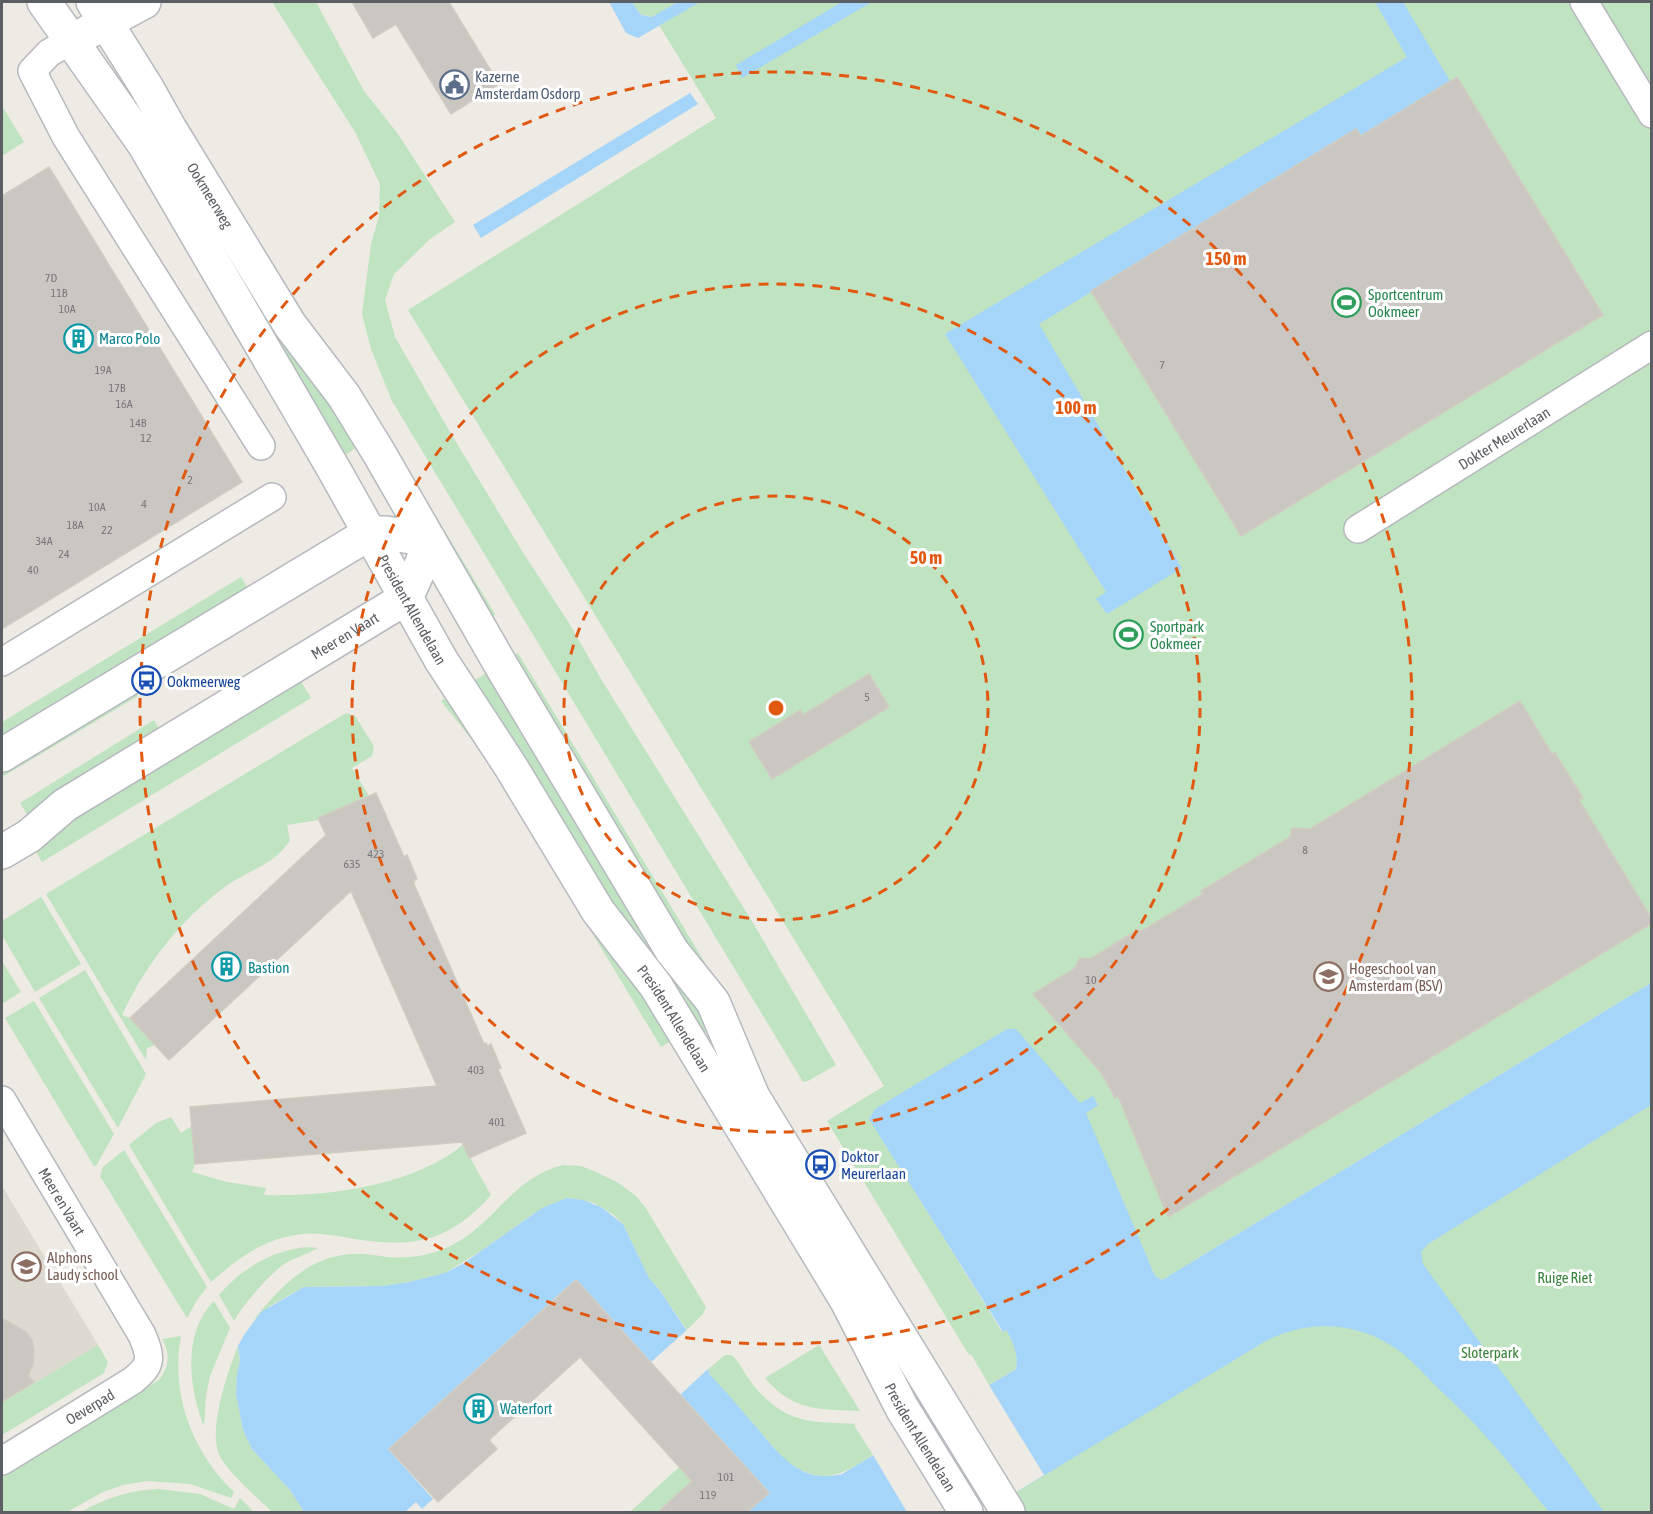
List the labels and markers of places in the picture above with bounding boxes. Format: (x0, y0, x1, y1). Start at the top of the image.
place label: Kazerne Amsterdam Osdorp (475, 68, 581, 102)
public building icon: Kazerne Amsterdam Osdorp (438, 69, 470, 101)
place label: Sportcentrum Ookmeer (1368, 286, 1443, 320)
sports icon: Sportcentrum Ookmeer (1331, 287, 1363, 319)
building icon: Marco Polo (62, 322, 94, 354)
place label: Marco Polo (99, 330, 160, 347)
place label: Sportpark Ookmeer (1150, 618, 1205, 652)
sports icon: Sportpark Ookmeer (1113, 619, 1145, 651)
bus stop icon: Ookmeerweg (130, 665, 162, 697)
place label: Ookmeerweg (167, 673, 241, 690)
centre of rings (766, 698, 786, 718)
building icon: Bastion (211, 951, 243, 983)
place label: Bastion (248, 959, 289, 976)
place label: Hogeschool van Amsterdam (BSV) (1349, 960, 1443, 994)
school or university icon: Hogeschool van Amsterdam (BSV) (1312, 961, 1344, 993)
place label: Doktor Meurerlaan (841, 1148, 906, 1182)
bus stop icon: Doktor Meurerlaan (804, 1149, 836, 1181)
place label: Alphons Laudy school (47, 1249, 119, 1283)
school or university icon: Alphons Laudy school (10, 1250, 42, 1282)
building icon: Waterfort (463, 1392, 495, 1424)
place label: Waterfort (500, 1400, 552, 1417)

